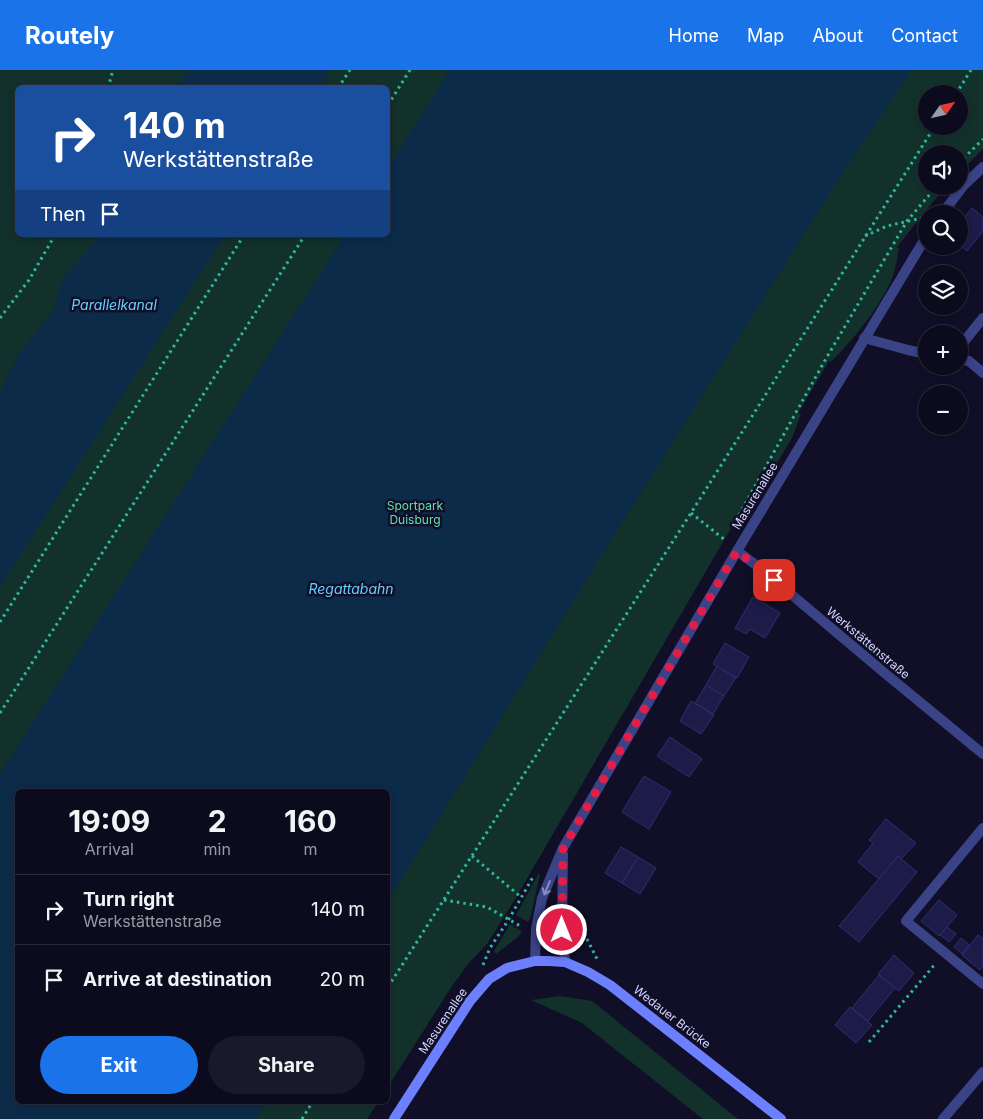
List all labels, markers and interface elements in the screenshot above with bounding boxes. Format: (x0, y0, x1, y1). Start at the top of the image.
text: Routely (25, 21, 114, 50)
text: Home (669, 25, 719, 46)
text: Map (747, 25, 784, 46)
text: About (812, 25, 863, 46)
text: Contact (891, 25, 958, 46)
north arrow (918, 85, 968, 135)
map controls (918, 85, 968, 435)
text: 140 m (123, 104, 226, 146)
icon: right (40, 105, 105, 170)
button: sound (918, 145, 968, 195)
text: Werkstättenstraße (123, 146, 314, 172)
icon: arrive (96, 200, 124, 228)
text: Then (40, 203, 86, 226)
button: search (918, 205, 968, 255)
button: layers (918, 265, 968, 315)
water label: Parallelkanal (71, 296, 157, 313)
button: + (918, 325, 968, 375)
button: − (918, 385, 968, 435)
street label: Masurenallee (729, 459, 781, 532)
park label: Sportpark Duisburg (387, 498, 444, 527)
pin (753, 559, 795, 601)
icon: arrive (760, 566, 788, 594)
water label: Regattabahn (308, 580, 394, 597)
street label: Werkstättenstraße (824, 603, 913, 682)
text: 19:09 (68, 803, 150, 839)
text: 2 (208, 803, 227, 839)
text: 160 (284, 803, 337, 839)
text: Arrival (85, 839, 134, 859)
text: min (204, 839, 231, 859)
text: m (303, 839, 317, 859)
one-way arrow (541, 880, 551, 895)
text: Turn right (83, 888, 174, 911)
icon: right (40, 896, 68, 924)
text: 140 m (311, 898, 365, 921)
position arrow (535, 903, 587, 955)
text: Werkstättenstraße (83, 911, 222, 931)
icon: arrive (40, 966, 68, 994)
text: Arrive at destination (83, 968, 272, 991)
text: 20 m (319, 968, 365, 991)
street label: Wedauer Brücke (631, 982, 714, 1051)
street label: Masurenallee (415, 985, 470, 1056)
button: Exit (40, 1036, 198, 1094)
button: Share (208, 1036, 365, 1094)

